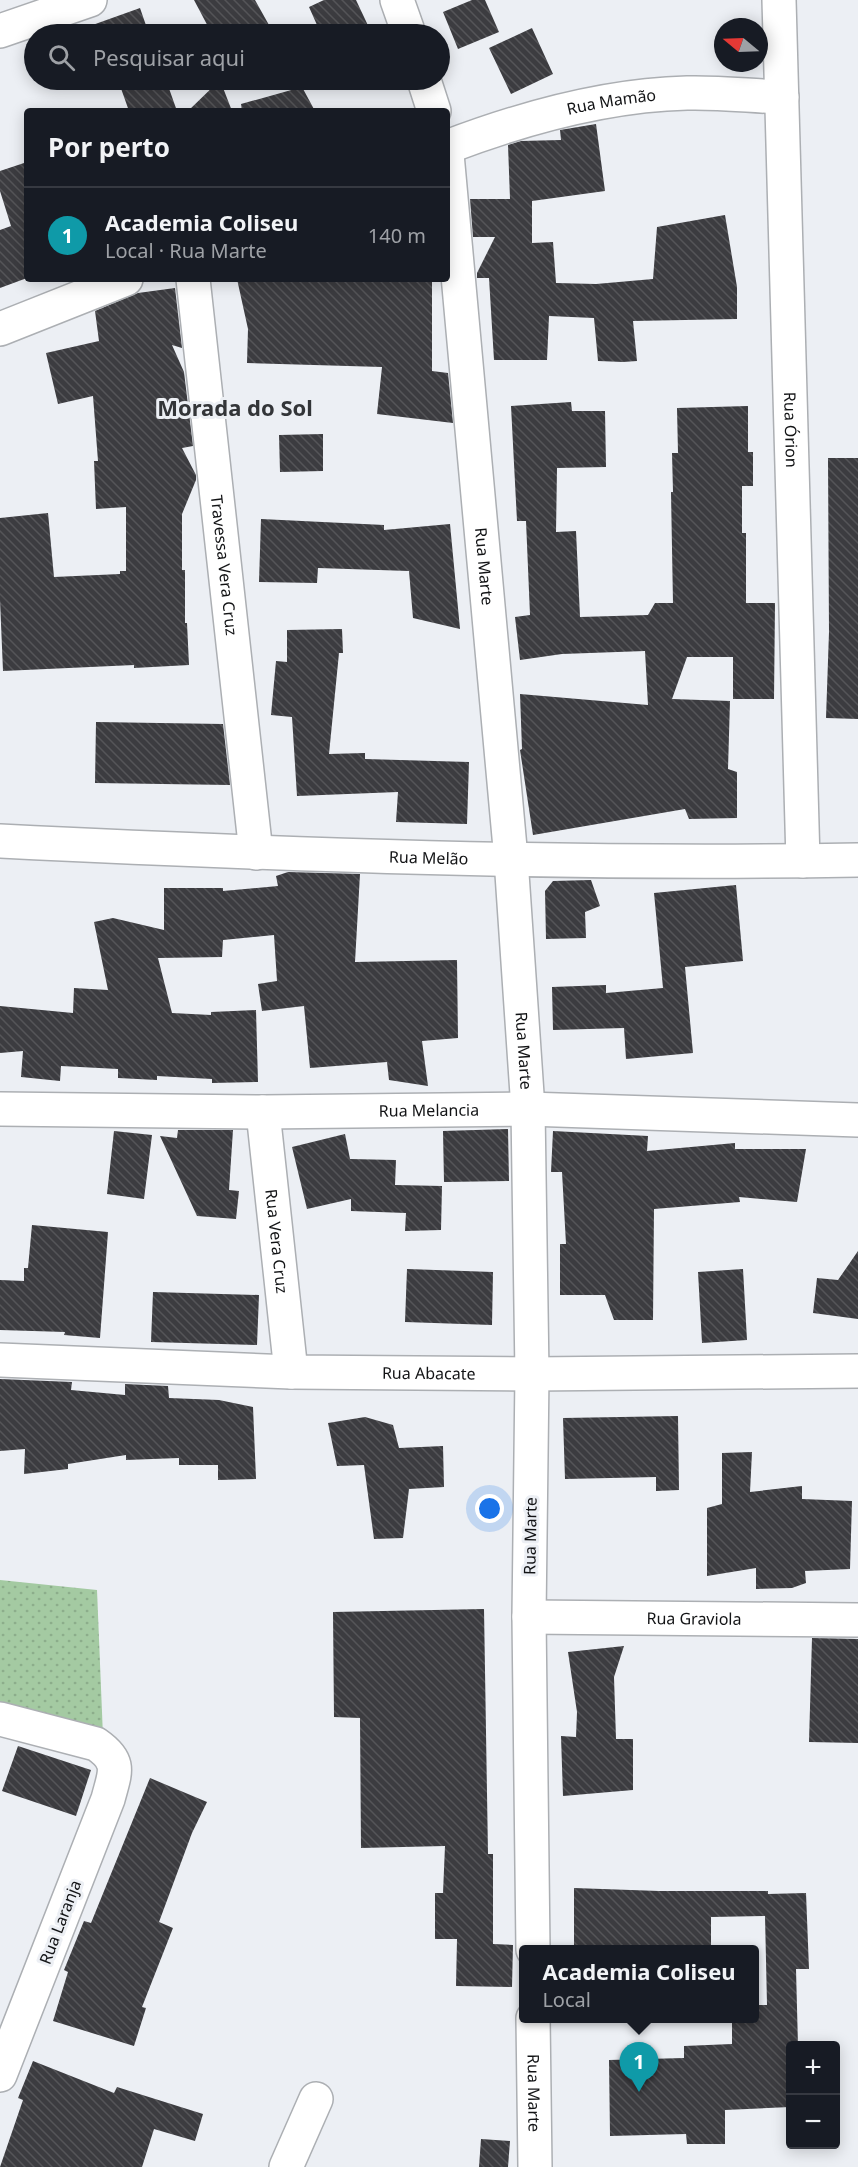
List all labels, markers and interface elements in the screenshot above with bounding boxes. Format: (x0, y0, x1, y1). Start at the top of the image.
north arrow (714, 18, 768, 72)
search box (24, 24, 450, 90)
icon: search (45, 41, 78, 74)
text: Pesquisar aqui (93, 42, 245, 72)
street label: Rua Mamão (565, 84, 657, 120)
text: Por perto (48, 129, 170, 165)
text: Academia Coliseu (105, 207, 298, 237)
text: 1 (62, 222, 73, 249)
text: 140 m (368, 222, 426, 249)
text: Local · Rua Marte (105, 237, 267, 264)
district label: Morada do Sol (157, 392, 313, 422)
street label: Rua Órion (779, 392, 803, 468)
street label: Travessa Vera Cruz (206, 494, 243, 637)
street label: Rua Marte (470, 527, 499, 606)
street label: Rua Melão (389, 846, 469, 870)
street label: Rua Marte (510, 1011, 538, 1090)
street label: Rua Melancia (379, 1099, 479, 1122)
street label: Rua Vera Cruz (260, 1188, 293, 1295)
street label: Rua Abacate (382, 1362, 476, 1385)
your location (475, 1494, 504, 1523)
street label: Rua Marte (518, 1497, 542, 1575)
street label: Rua Graviola (646, 1607, 742, 1630)
street label: Rua Laranja (34, 1877, 86, 1967)
popup (519, 1945, 759, 2023)
text: Academia Coliseu (542, 1956, 736, 1986)
text: Local (542, 1986, 591, 2013)
map controls (786, 2041, 840, 2149)
button: + (786, 2041, 840, 2095)
pin: 1 (620, 2042, 658, 2092)
street label: Rua Marte (522, 2054, 546, 2132)
button: − (786, 2095, 840, 2149)

